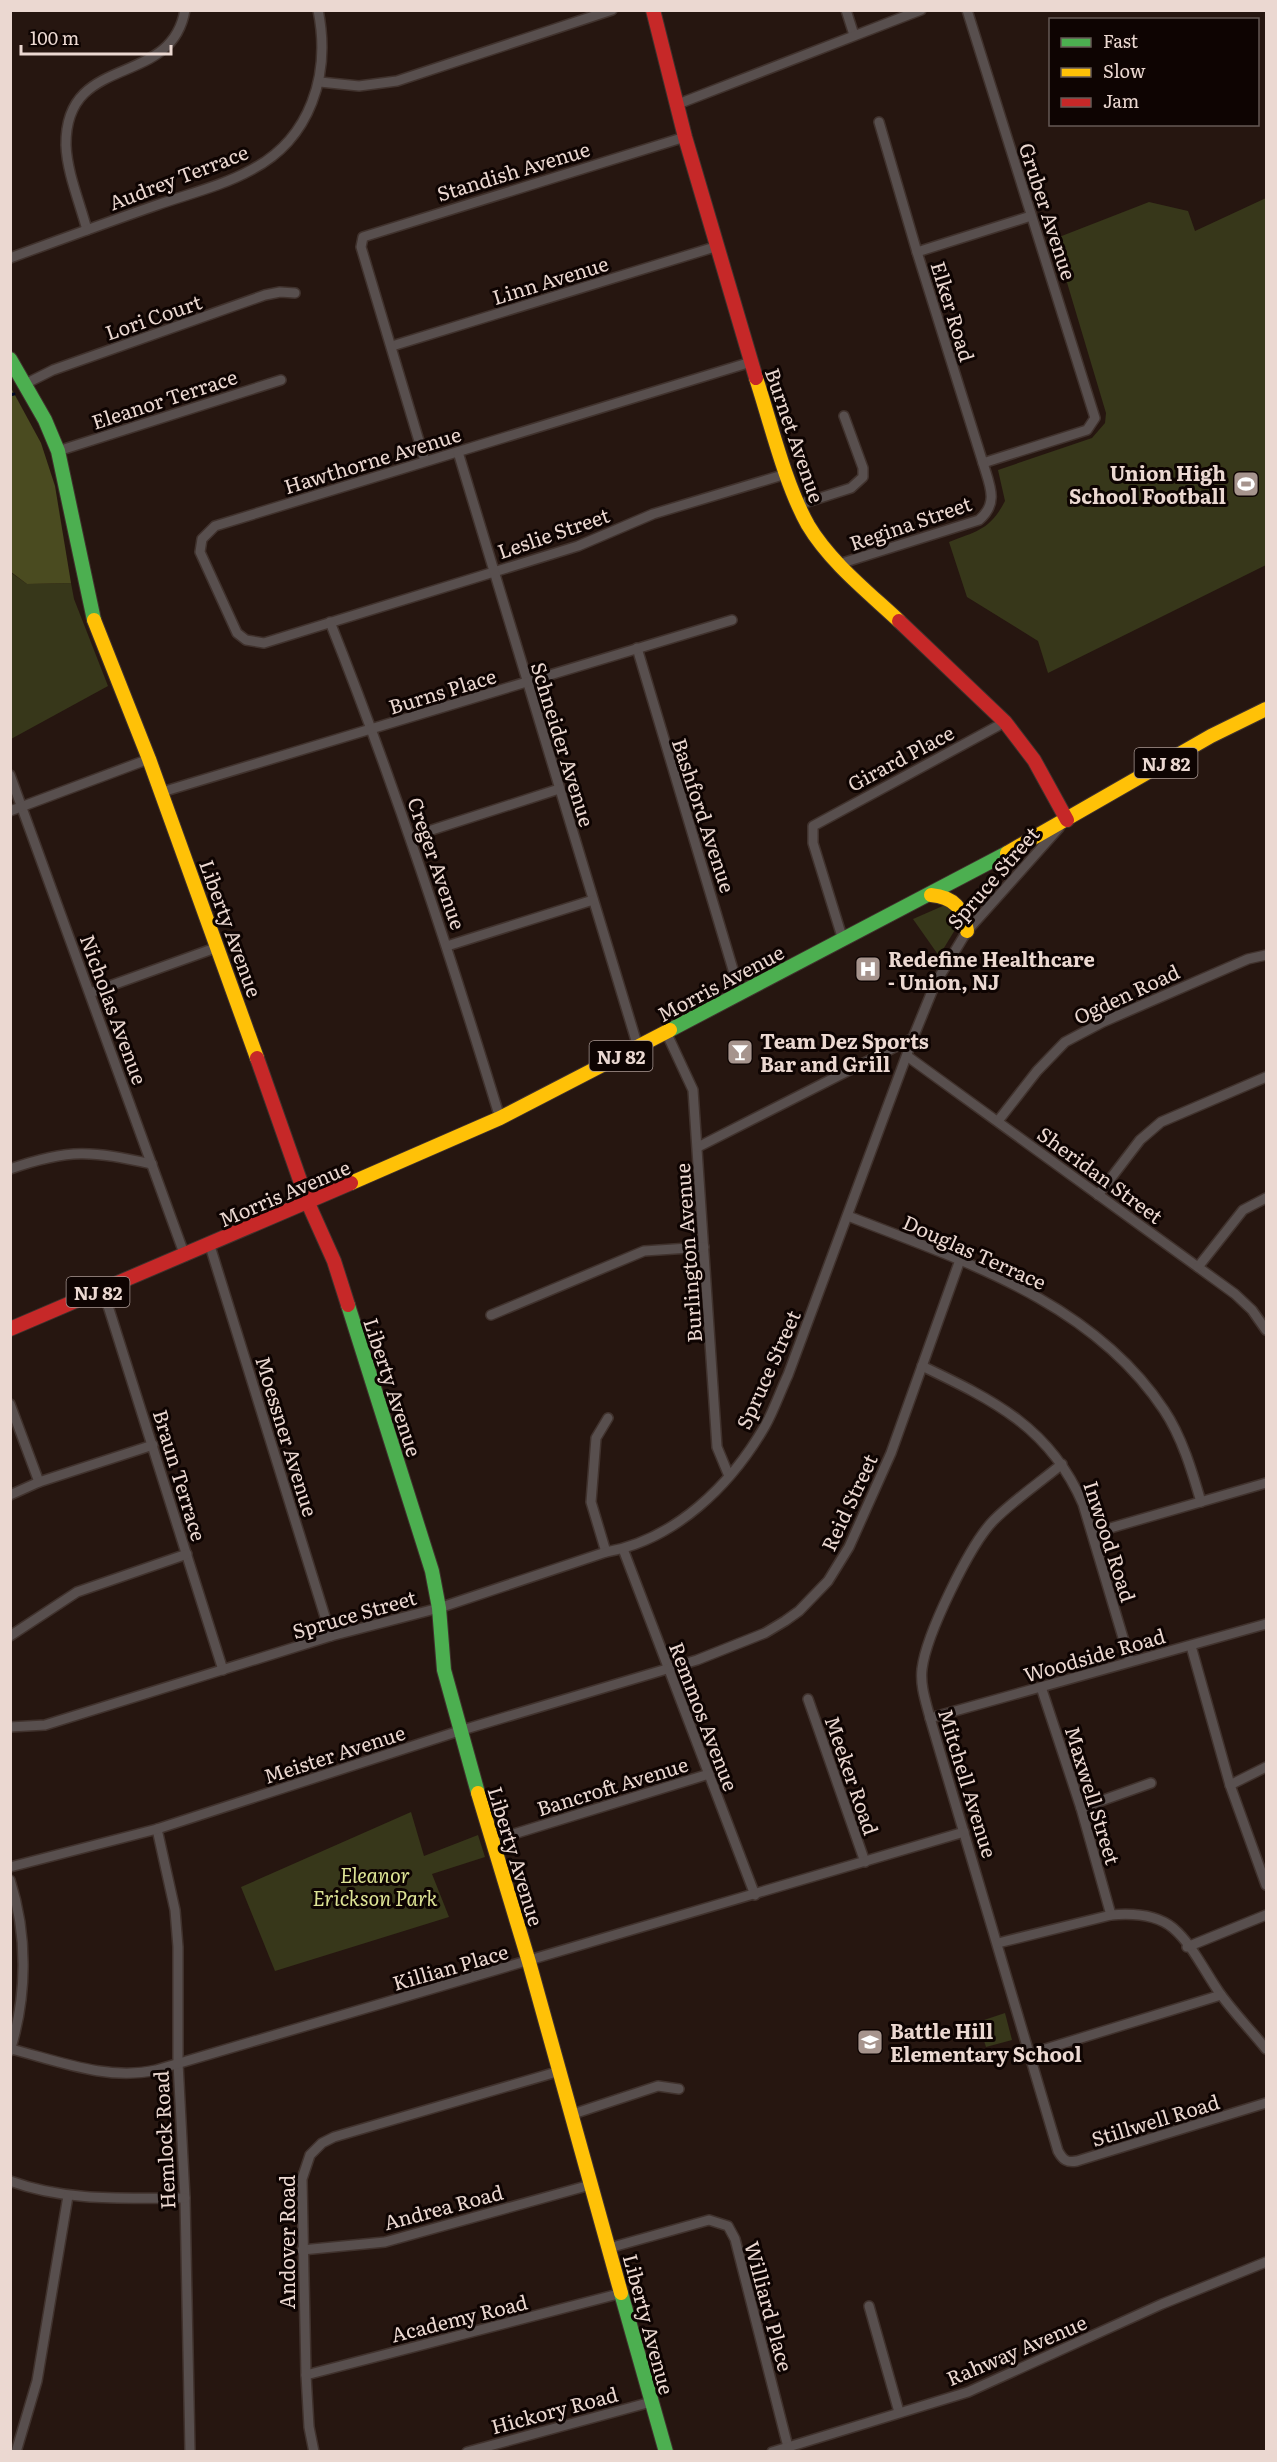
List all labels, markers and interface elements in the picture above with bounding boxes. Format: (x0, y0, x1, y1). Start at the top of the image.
scale bar (21, 18, 171, 56)
legend (1049, 18, 1259, 126)
text: 100 m (30, 24, 79, 51)
text: Fast (1103, 27, 1139, 54)
text: Slow (1103, 57, 1146, 84)
text: Jam (1103, 87, 1139, 114)
street label: Standish Avenue (433, 132, 593, 208)
street label: Audrey Terrace (104, 136, 252, 216)
street label: Gruber Avenue (1013, 138, 1085, 284)
street label: Linn Avenue (488, 247, 612, 311)
street label: Elker Road (925, 257, 983, 365)
street label: Lori Court (101, 286, 205, 346)
street label: Eleanor Terrace (87, 360, 241, 436)
street label: Burnet Avenue (759, 364, 833, 506)
street label: Hawthorne Avenue (280, 418, 464, 500)
place label: Union High School Football (1069, 457, 1226, 510)
sports icon: Union High School Football (1231, 469, 1261, 499)
street label: Regina Street (845, 487, 975, 557)
street label: Leslie Street (493, 499, 613, 565)
street label: Schneider Avenue (525, 658, 603, 830)
street label: Burns Place (384, 659, 500, 721)
street label: Girard Place (841, 716, 959, 798)
street label: Bashford Avenue (666, 734, 744, 896)
road number: NJ 82 (1134, 748, 1198, 778)
street label: Creger Avenue (401, 793, 475, 933)
street label: Spruce Street (939, 819, 1045, 935)
street label: Liberty Avenue (193, 855, 271, 1001)
street label: Nicholas Avenue (74, 930, 156, 1088)
street label: Morris Avenue (651, 936, 789, 1028)
place label: Redefine Healthcare - Union, NJ (888, 943, 1095, 996)
hospital icon: Redefine Healthcare - Union, NJ (853, 954, 883, 984)
street label: Ogden Road (1068, 955, 1184, 1031)
place label: Team Dez Sports Bar and Grill (760, 1025, 929, 1078)
bar icon: Team Dez Sports Bar and Grill (725, 1037, 755, 1067)
road number: NJ 82 (590, 1041, 652, 1071)
street label: Sheridan Street (1032, 1118, 1170, 1230)
street label: Morris Avenue (214, 1151, 354, 1233)
street label: Burlington Avenue (666, 1162, 708, 1344)
street label: Douglas Terrace (898, 1206, 1052, 1296)
road number: NJ 82 (66, 1277, 130, 1307)
street label: Spruce Street (727, 1305, 807, 1433)
street label: Liberty Avenue (357, 1314, 431, 1460)
street label: Moessner Avenue (249, 1352, 327, 1520)
street label: Braun Terrace (147, 1405, 215, 1545)
street label: Reid Street (812, 1448, 884, 1556)
street label: Inwood Road (1077, 1477, 1145, 1605)
street label: Spruce Street (288, 1581, 420, 1645)
street label: Woodside Road (1020, 1619, 1168, 1689)
street label: Remmos Avenue (663, 1637, 747, 1795)
street label: Mitchell Avenue (932, 1705, 1006, 1861)
street label: Meeker Road (819, 1711, 887, 1839)
street label: Meister Avenue (259, 1716, 409, 1790)
street label: Maxwell Street (1059, 1722, 1129, 1868)
street label: Bancroft Avenue (533, 1748, 691, 1822)
street label: Liberty Avenue (482, 1783, 552, 1929)
park label: Eleanor Erickson Park (313, 1859, 437, 1912)
street label: Killian Place (389, 1935, 511, 1997)
place label: Battle Hill Elementary School (890, 2015, 1082, 2068)
school or university icon: Battle Hill Elementary School (855, 2027, 885, 2057)
street label: Hemlock Road (144, 2070, 182, 2210)
street label: Stillwell Road (1087, 2085, 1223, 2153)
street label: Andover Road (271, 2175, 301, 2309)
street label: Andrea Road (380, 2176, 506, 2236)
street label: Williard Place (738, 2237, 802, 2375)
street label: Liberty Avenue (617, 2250, 683, 2398)
street label: Academy Road (388, 2286, 530, 2348)
street label: Rahway Avenue (941, 2306, 1091, 2392)
street label: Hickory Road (487, 2378, 621, 2440)

